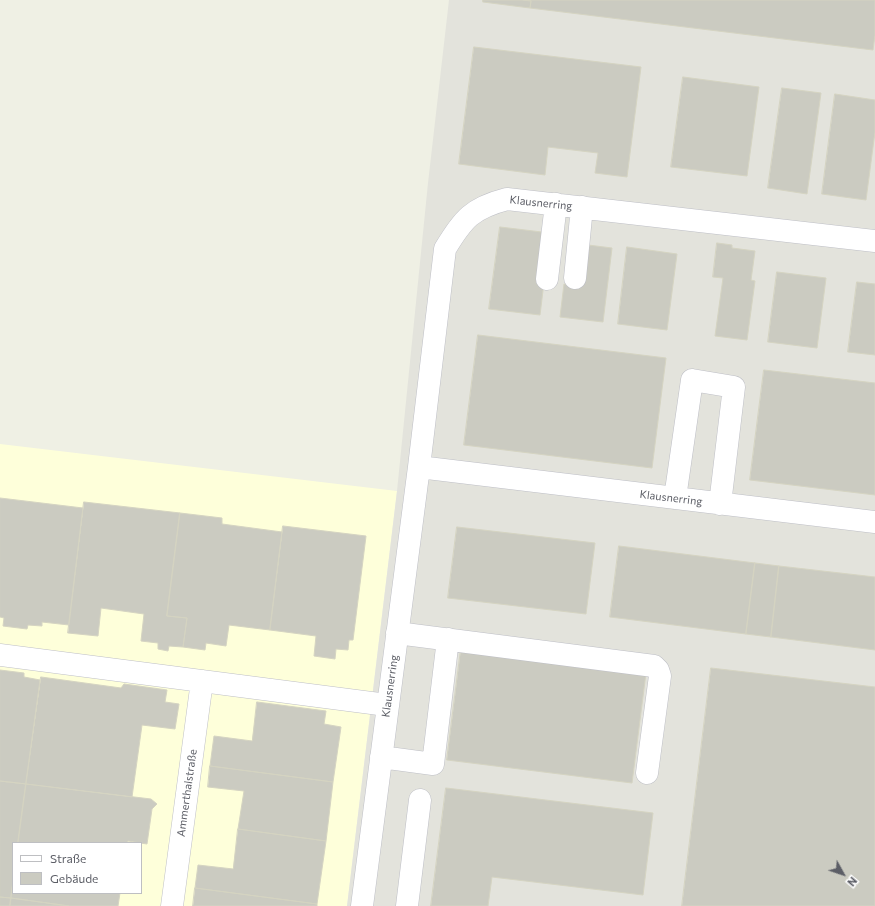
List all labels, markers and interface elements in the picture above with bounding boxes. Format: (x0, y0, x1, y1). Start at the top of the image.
street label: Klausnerring (509, 193, 573, 213)
street label: Klausnerring (639, 488, 703, 508)
street label: Klausnerring (379, 654, 401, 718)
street label: Ammerthalstraße (174, 748, 200, 838)
legend (12, 842, 142, 894)
text: Straße (50, 851, 86, 865)
north arrow (823, 854, 863, 894)
text: Gebäude (50, 871, 98, 885)
text: N (845, 875, 860, 889)

